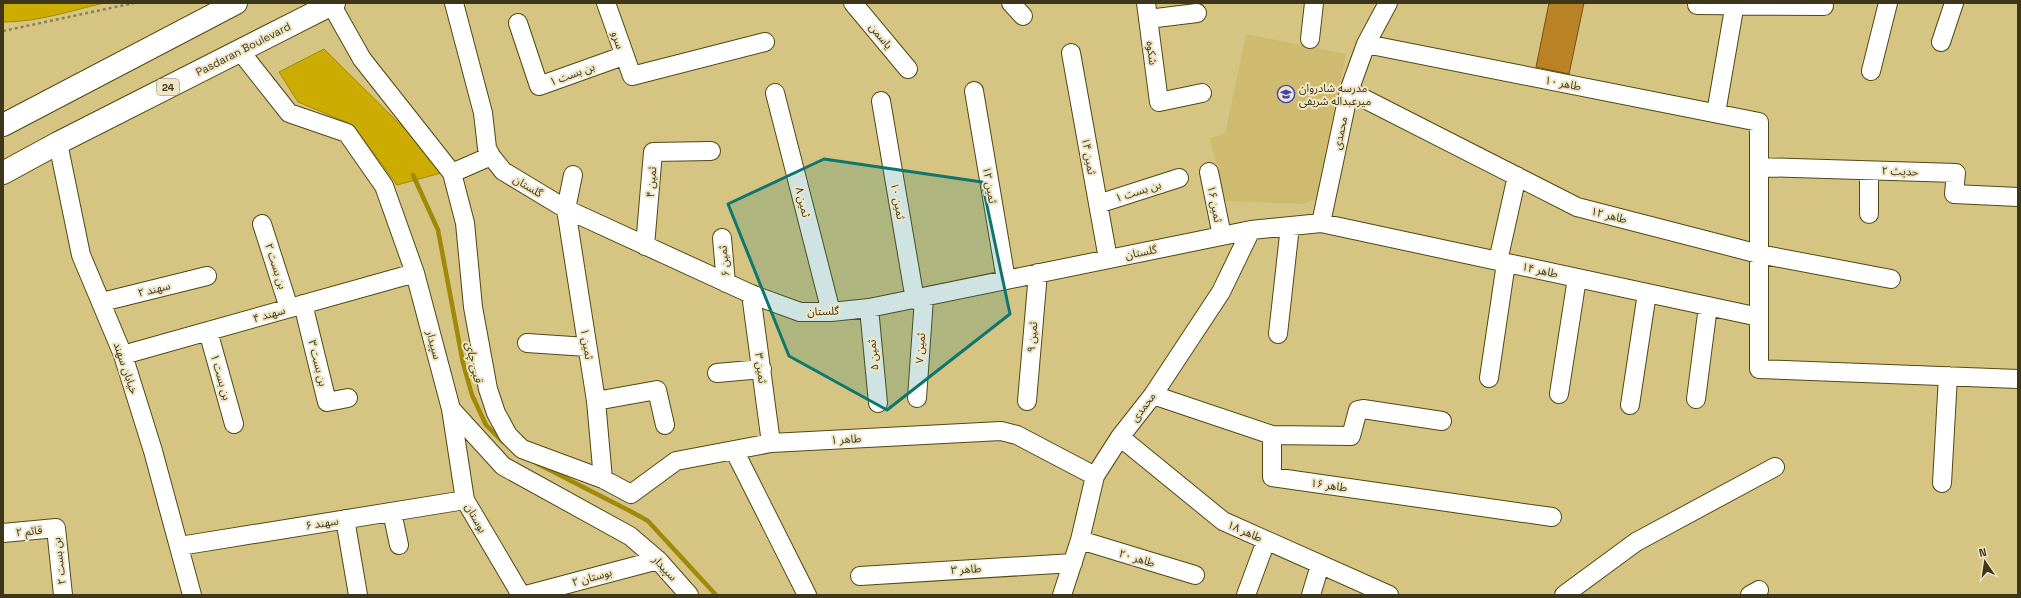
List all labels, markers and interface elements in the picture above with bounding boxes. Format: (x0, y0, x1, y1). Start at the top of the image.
street label: Pasdaran Boulevard (193, 19, 293, 79)
street label: یاسمن (866, 20, 896, 52)
street label: سرو (609, 29, 628, 51)
street label: شکوه (1144, 40, 1160, 66)
street label: بن بست ۱ (547, 59, 597, 89)
street label: طاهر ۱۰ (1544, 73, 1582, 93)
road number: 24 (157, 79, 179, 95)
place label: مدرسه شادروان میرعبداله شریفی (1299, 81, 1371, 108)
school or university icon: مدرسه شادروان میرعبداله شریفی (1276, 84, 1296, 104)
street label: محمدی (1330, 115, 1350, 151)
street label: ثمین ۱۴ (1079, 136, 1099, 176)
street label: حدیث ۲ (1881, 163, 1919, 179)
street label: ثمین ۱۲ (980, 165, 1000, 205)
street label: ثمین ۴ (643, 166, 659, 198)
street label: گلستان (511, 172, 546, 200)
street label: بن بست ۱ (1113, 177, 1163, 205)
street label: ثمین ۱۰ (888, 181, 908, 221)
street label: ثمین ۱۶ (1205, 184, 1225, 224)
street label: ثمین ۸ (792, 185, 814, 219)
street label: طاهر ۱۲ (1589, 204, 1629, 226)
street label: بن بست ۲ (262, 241, 290, 291)
street label: گلستان (1124, 242, 1159, 262)
street label: ثمین ۶ (715, 245, 733, 277)
street label: طاهر ۱۴ (1521, 259, 1559, 281)
street label: سهند ۲ (136, 278, 172, 300)
street label: سهند ۴ (251, 303, 287, 325)
street label: گلستان (807, 303, 840, 319)
street label: ثمین ۹ (1024, 321, 1040, 353)
street label: سپیدار (422, 328, 445, 362)
street label: ثمین ۱ (578, 328, 596, 360)
street label: ثمین ۷ (912, 332, 928, 364)
street label: بن بست ۳ (305, 338, 331, 388)
street label: ثمین ۵ (864, 339, 882, 371)
street label: خیابان سهند (111, 340, 142, 396)
water label: قبی چای (462, 340, 487, 385)
street label: بن بست ۱ (208, 352, 234, 402)
street label: ثمین ۳ (752, 352, 770, 384)
street label: محمدی (1127, 389, 1159, 425)
street label: طاهر ۱ (830, 431, 862, 447)
street label: طاهر ۱۶ (1310, 476, 1348, 494)
street label: بوستان (462, 501, 490, 535)
street label: سهند ۶ (305, 513, 340, 532)
street label: طاهر ۱۸ (1225, 517, 1265, 545)
street label: قائم ۲ (15, 523, 43, 541)
street label: بن بست ۲ (49, 537, 69, 585)
north arrow (1965, 542, 2005, 582)
text: N (1978, 545, 1988, 560)
street label: طاهر ۲۰ (1117, 546, 1157, 570)
street label: سپیدار (648, 552, 680, 585)
street label: طاهر ۳ (950, 561, 982, 577)
street label: بوستان ۲ (571, 565, 614, 589)

